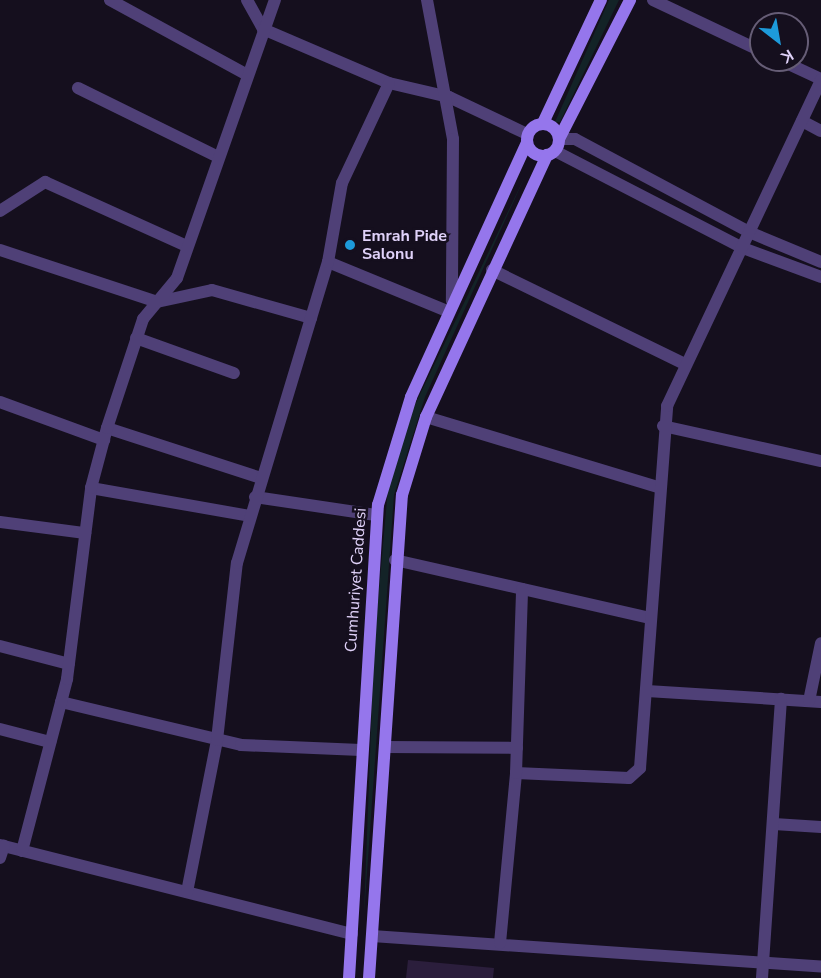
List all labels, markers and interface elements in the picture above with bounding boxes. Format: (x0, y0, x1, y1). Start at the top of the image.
north arrow (749, 12, 809, 72)
text: K (777, 44, 797, 68)
place label: Emrah Pide Salonu (362, 226, 447, 264)
marker: Emrah Pide Salonu (343, 238, 357, 252)
street label: Cumhuriyet Caddesi (341, 507, 371, 653)

